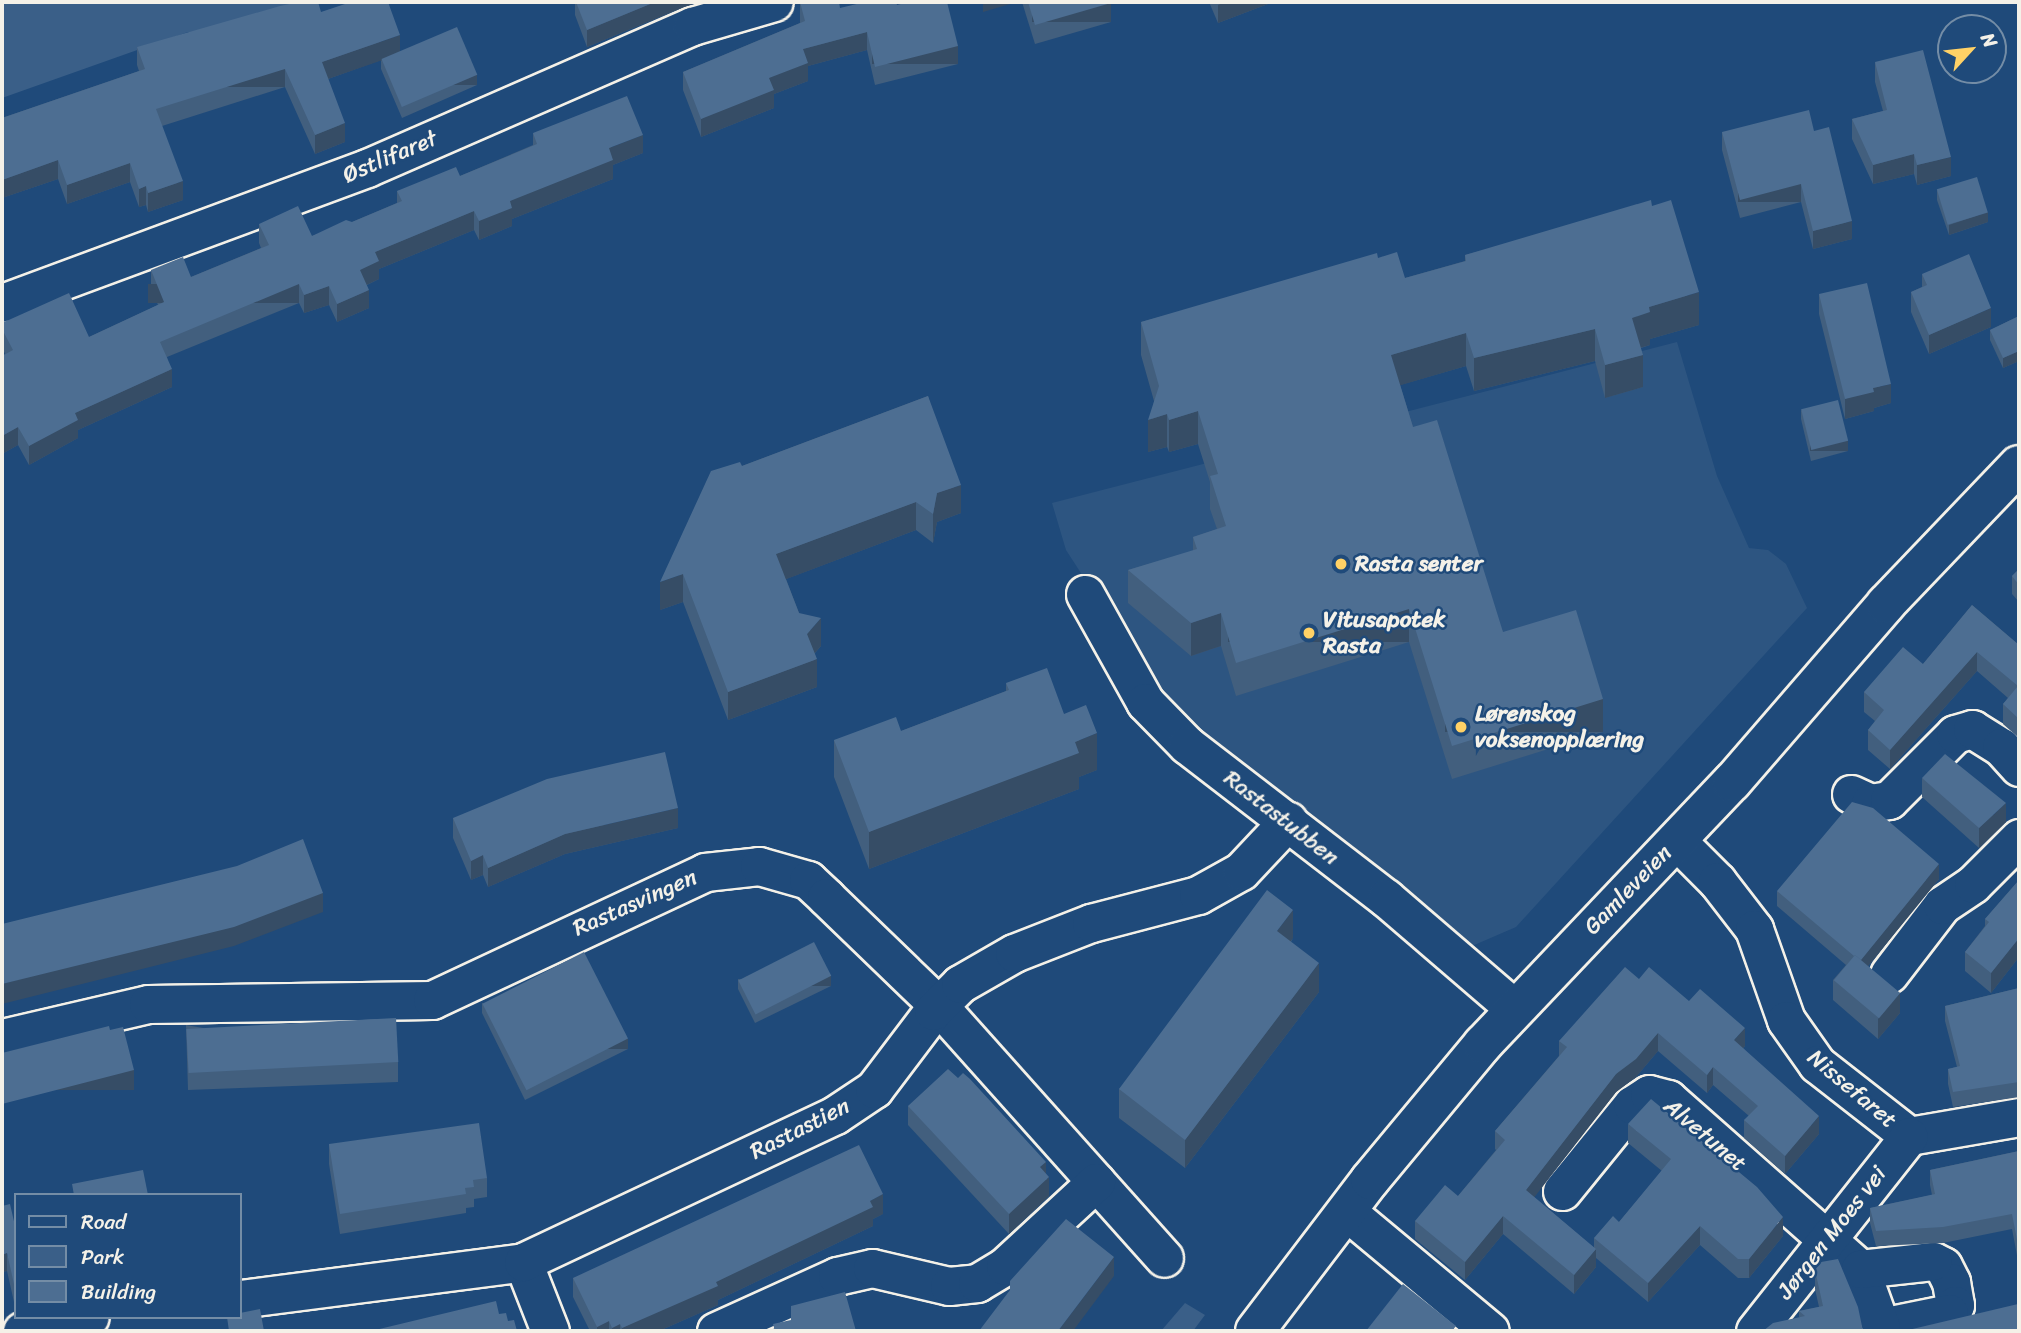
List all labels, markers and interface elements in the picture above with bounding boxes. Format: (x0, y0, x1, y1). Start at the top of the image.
north arrow (1937, 14, 2007, 84)
text: N (1972, 27, 2007, 53)
street label: Østlifaret (339, 125, 441, 189)
place label: Rasta senter (1355, 550, 1484, 578)
marker: Rasta senter (1333, 556, 1349, 572)
place label: Vitusapotek Rasta (1323, 606, 1445, 660)
marker: Vitusapotek Rasta (1301, 625, 1317, 641)
place label: Lørenskog voksenopplæring (1475, 700, 1644, 754)
marker: Lørenskog voksenopplæring (1453, 719, 1469, 735)
street label: Rastastubben (1218, 765, 1344, 871)
street label: Gamleveien (1578, 839, 1678, 941)
street label: Rastasvingen (569, 863, 701, 943)
street label: Nissefaret (1802, 1044, 1902, 1134)
street label: Rastastien (746, 1092, 854, 1166)
street label: Alvetunet (1658, 1093, 1752, 1177)
street label: Jørgen Moes vei (1771, 1161, 1893, 1305)
legend (14, 1193, 242, 1319)
text: Road (81, 1203, 126, 1241)
text: Park (81, 1238, 124, 1276)
text: Building (81, 1273, 156, 1311)

